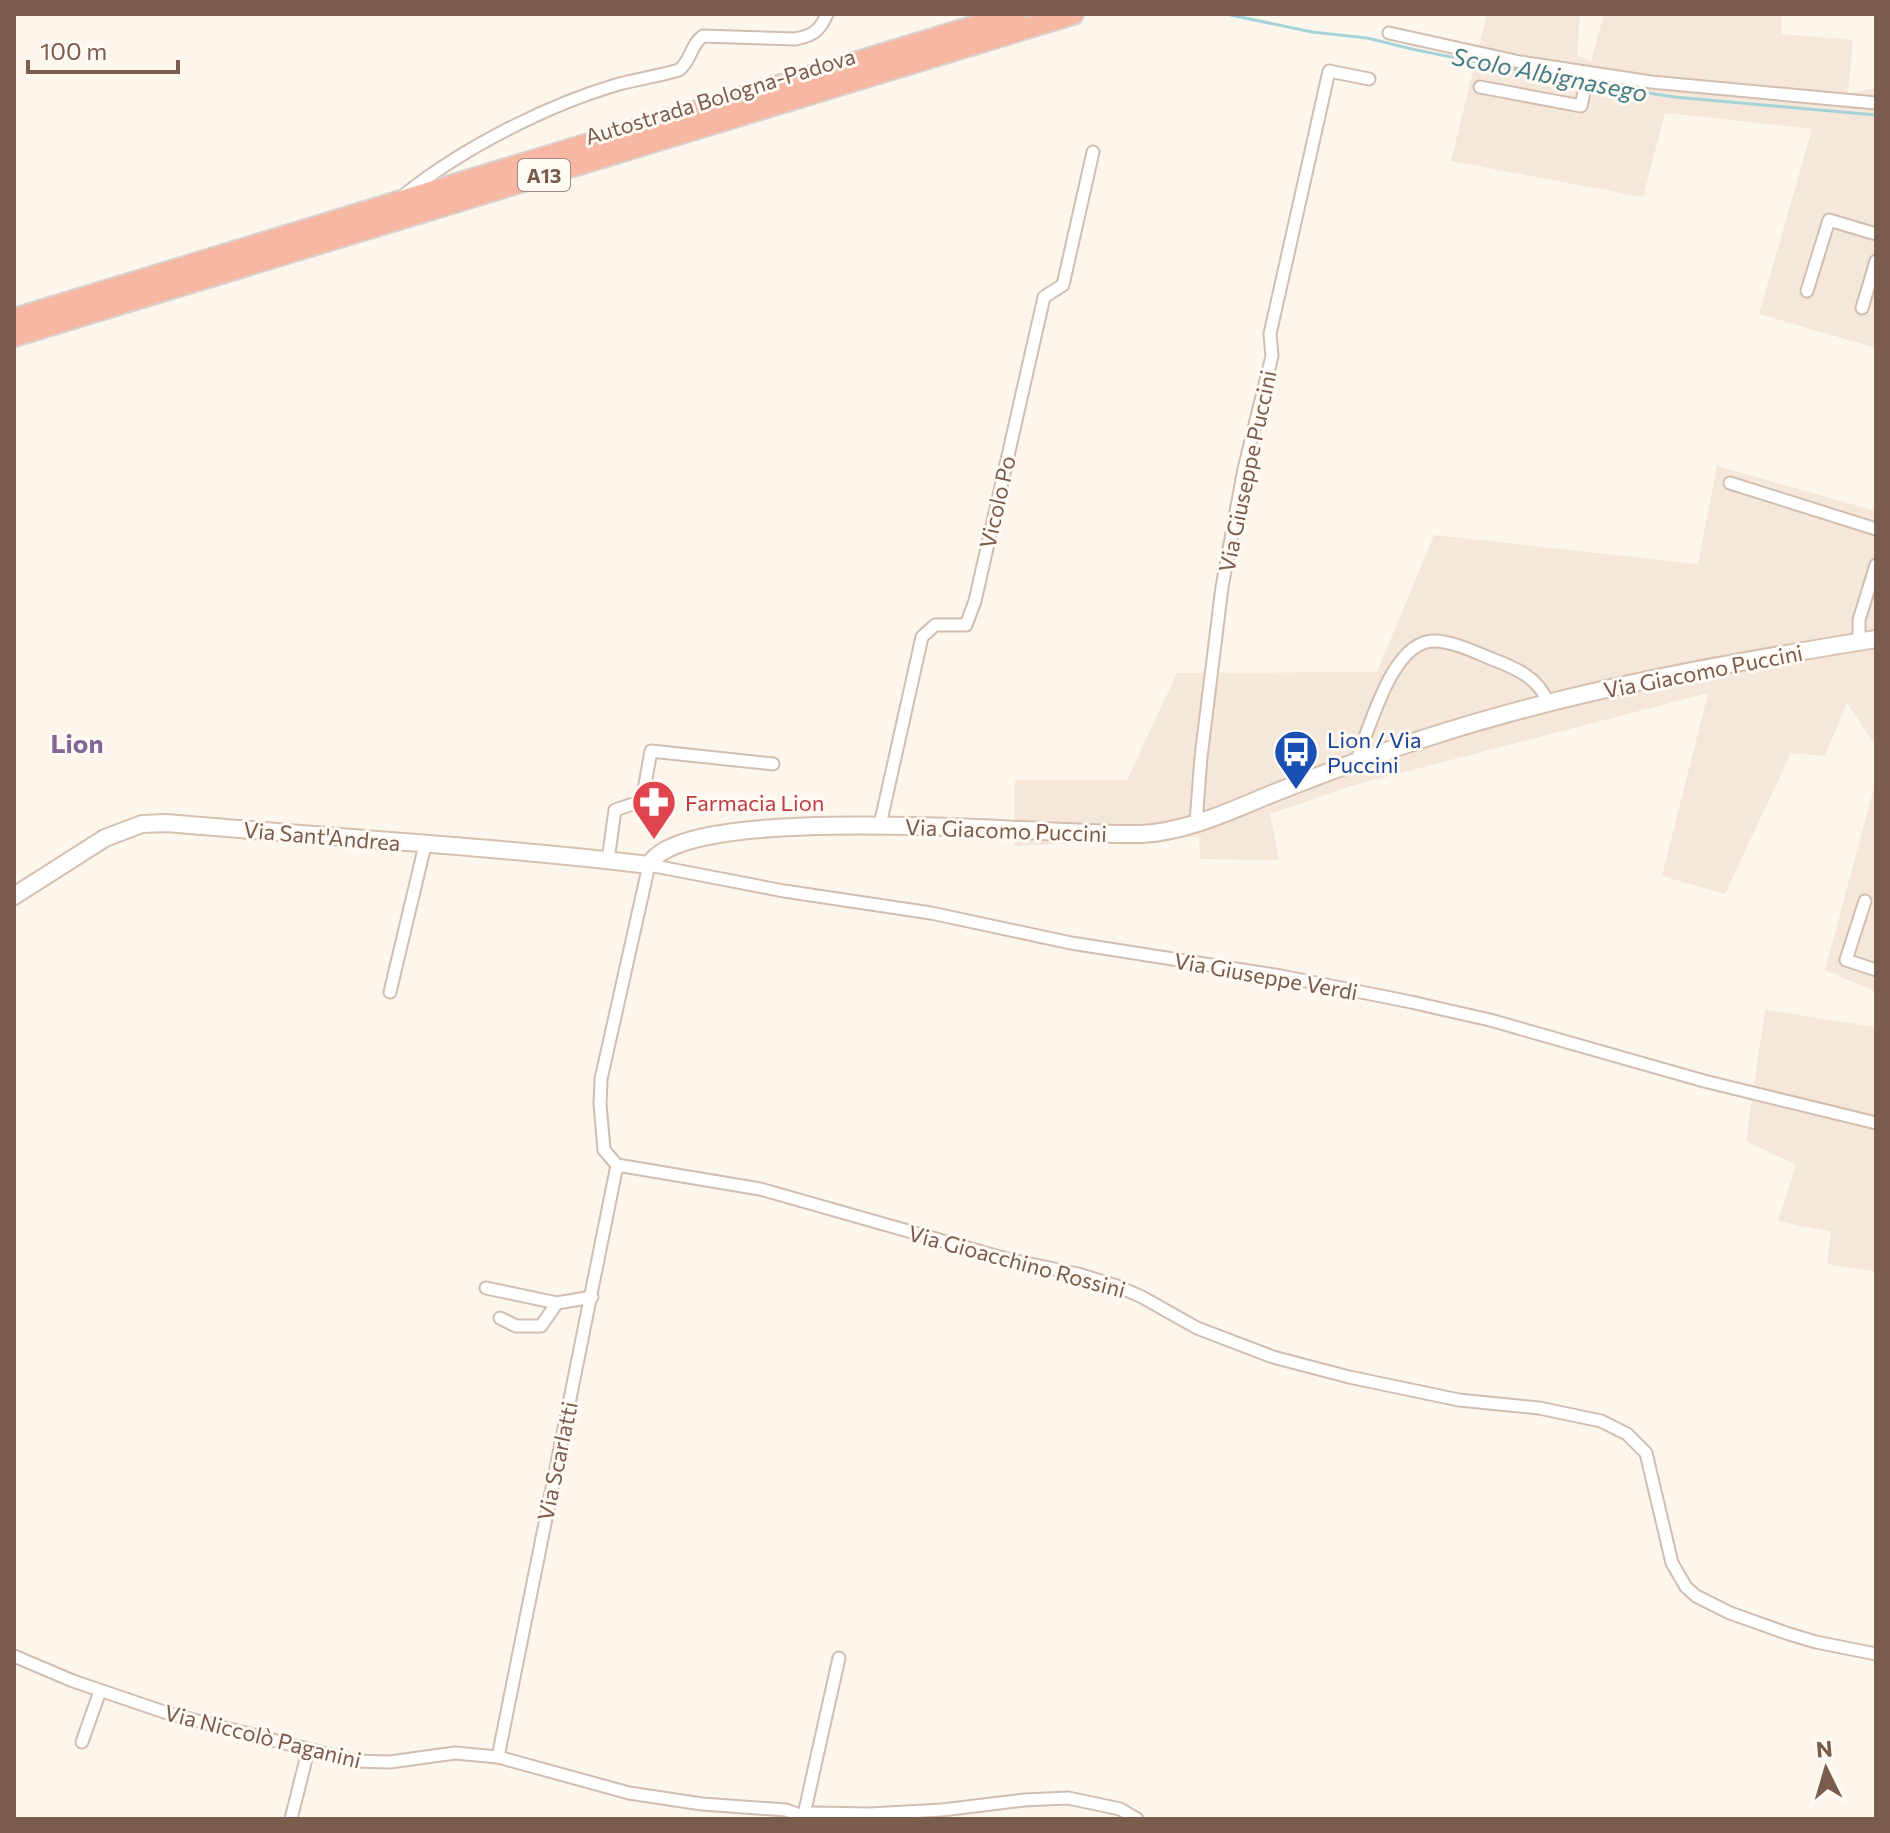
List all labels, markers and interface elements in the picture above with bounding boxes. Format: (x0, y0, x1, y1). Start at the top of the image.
scale bar (28, 24, 178, 74)
text: 100 m (40, 36, 107, 65)
water label: Scolo Albignasego (1450, 41, 1650, 107)
street label: Autostrada Bologna-Padova (582, 42, 858, 150)
road number: A13 (518, 159, 570, 191)
street label: Via Giuseppe Puccini (1212, 368, 1282, 574)
street label: Vicolo Po (973, 453, 1021, 551)
street label: Via Giacomo Puccini (1601, 638, 1805, 704)
place label: Lion / Via Puccini (1327, 726, 1421, 778)
district label: Lion (51, 727, 103, 758)
bus stop icon: Lion / Via Puccini (1272, 728, 1320, 791)
pharmacy icon: Farmacia Lion (630, 778, 678, 841)
place label: Farmacia Lion (685, 789, 824, 816)
street label: Via Giacomo Puccini (905, 813, 1107, 847)
street label: Via Sant'Andrea (242, 816, 402, 856)
street label: Via Giuseppe Verdi (1172, 947, 1360, 1005)
street label: Via Gioacchino Rossini (905, 1219, 1129, 1303)
street label: Via Scarlatti (531, 1399, 583, 1523)
street label: Via Niccolò Paganini (162, 1699, 364, 1773)
north arrow (1786, 1729, 1866, 1809)
text: N (1815, 1734, 1834, 1763)

